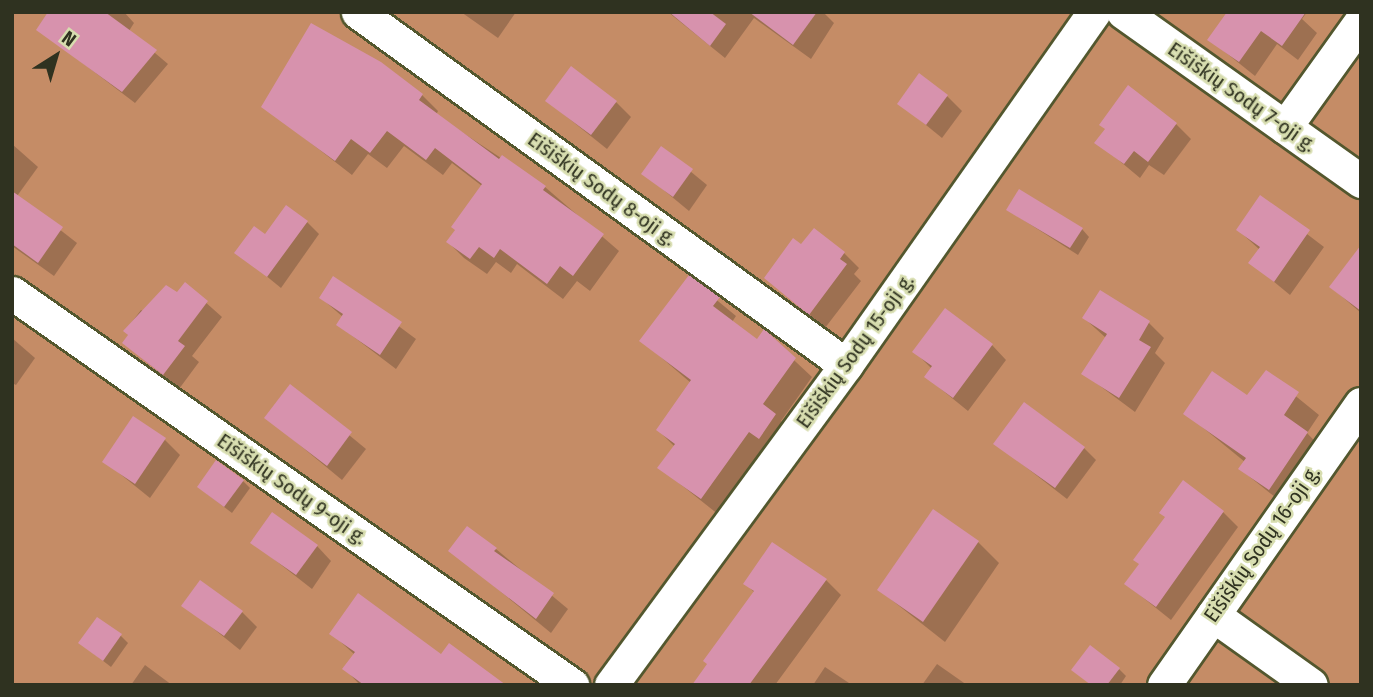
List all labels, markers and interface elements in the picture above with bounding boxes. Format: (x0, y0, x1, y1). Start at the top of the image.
north arrow (21, 21, 91, 91)
text: N (57, 26, 80, 51)
street label: Eišiškių Sodų 7-oji g. (1163, 36, 1321, 158)
street label: Eišiškių Sodų 8-oji g. (523, 127, 681, 251)
street label: Eišiškių Sodų 15-oji g. (791, 269, 919, 433)
street label: Eišiškių Sodų 9-oji g. (212, 428, 372, 550)
street label: Eišiškių Sodų 16-oji g. (1199, 461, 1325, 627)

